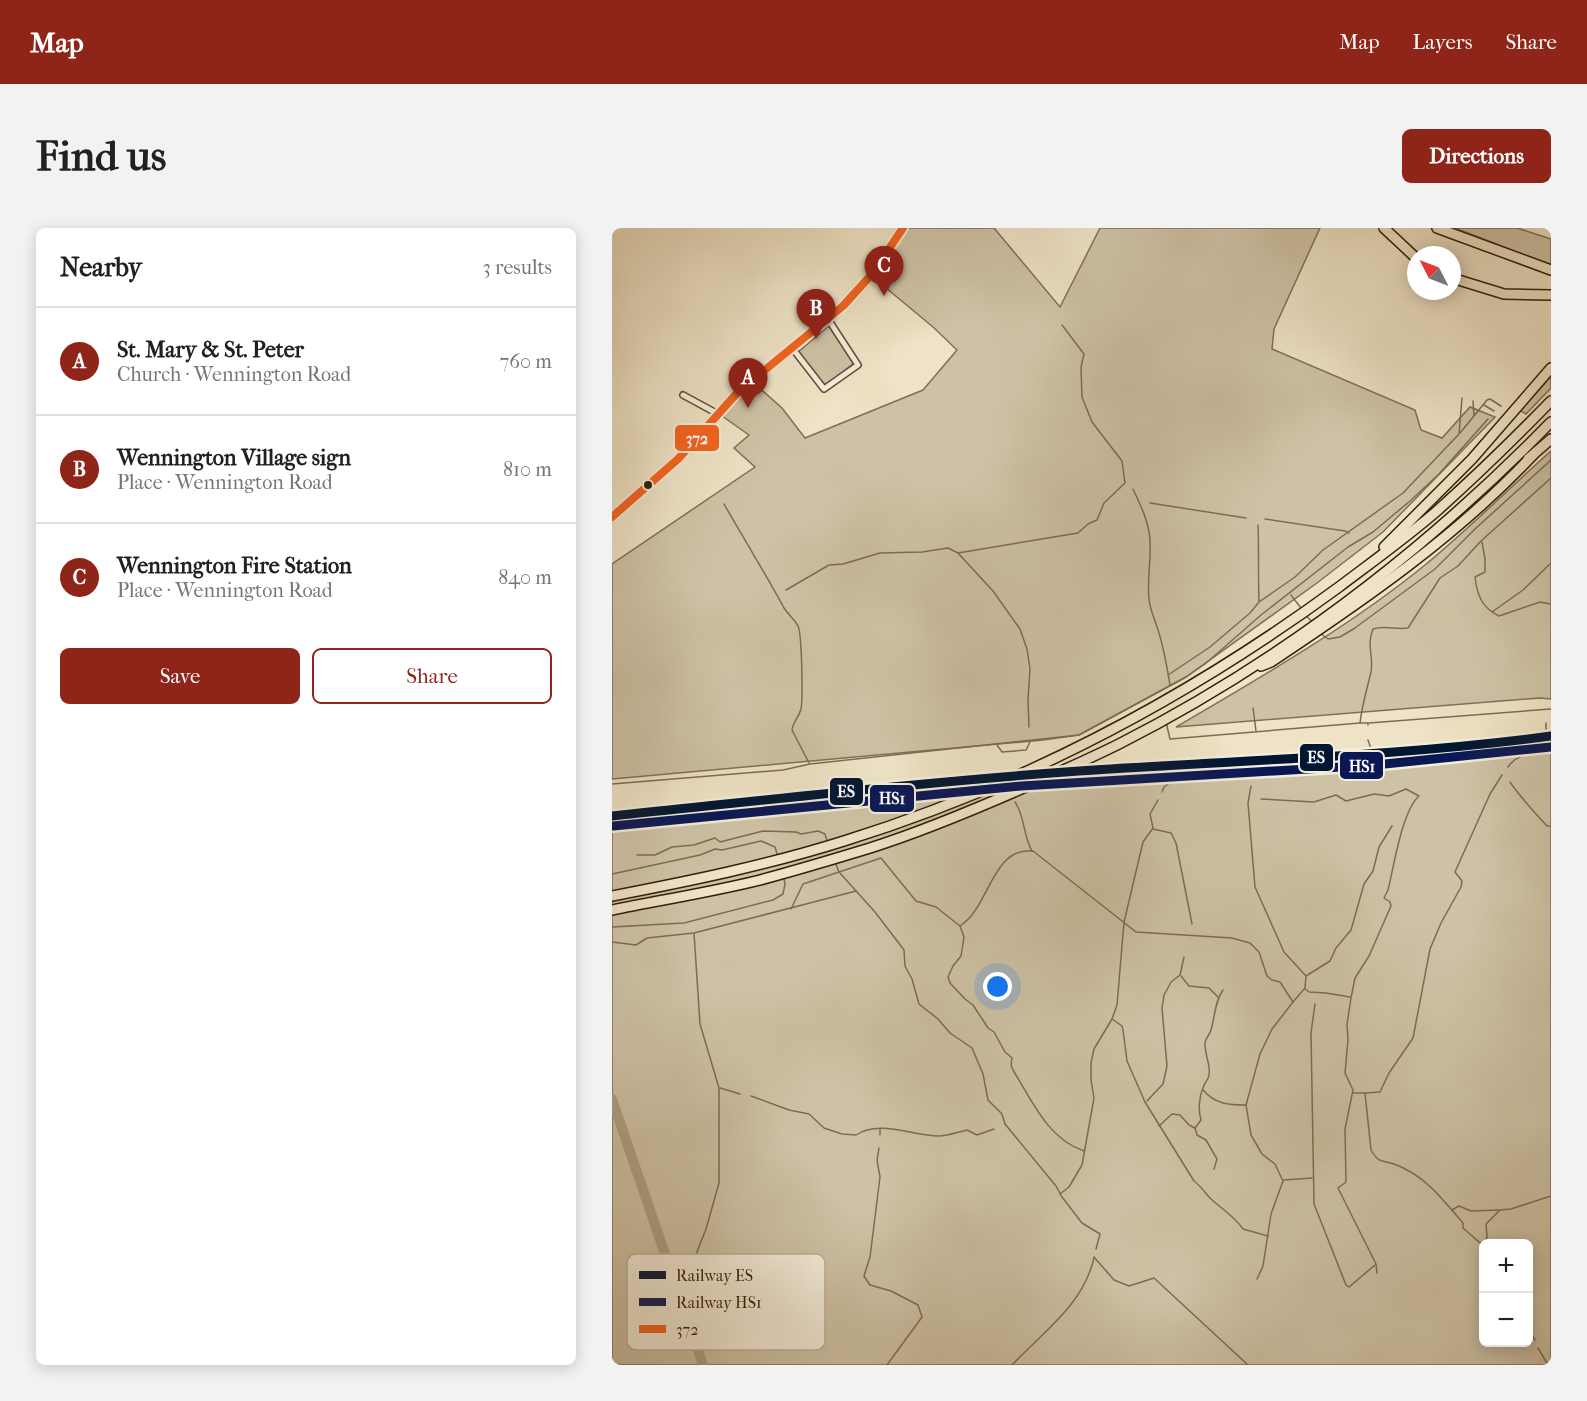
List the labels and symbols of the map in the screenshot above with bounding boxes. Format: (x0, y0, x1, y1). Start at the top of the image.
north arrow (1407, 246, 1461, 300)
pin: C (864, 247, 904, 296)
pin: B (796, 290, 836, 339)
pin: A (728, 358, 768, 408)
line badge: 372 (674, 424, 720, 452)
text: 372 (686, 429, 708, 449)
unlabelled marker (642, 479, 654, 491)
line badge: ES (1299, 743, 1334, 772)
text: ES (1307, 748, 1325, 767)
line badge: HS1 (1339, 751, 1384, 780)
text: HS1 (1349, 757, 1376, 776)
line badge: ES (829, 777, 864, 806)
text: ES (837, 782, 855, 801)
line badge: HS1 (869, 784, 915, 813)
text: HS1 (879, 789, 906, 808)
your location (983, 972, 1012, 1001)
legend (627, 1254, 825, 1350)
text: Railway ES (676, 1266, 753, 1285)
text: Railway HS1 (676, 1293, 762, 1312)
text: 372 (676, 1320, 698, 1339)

